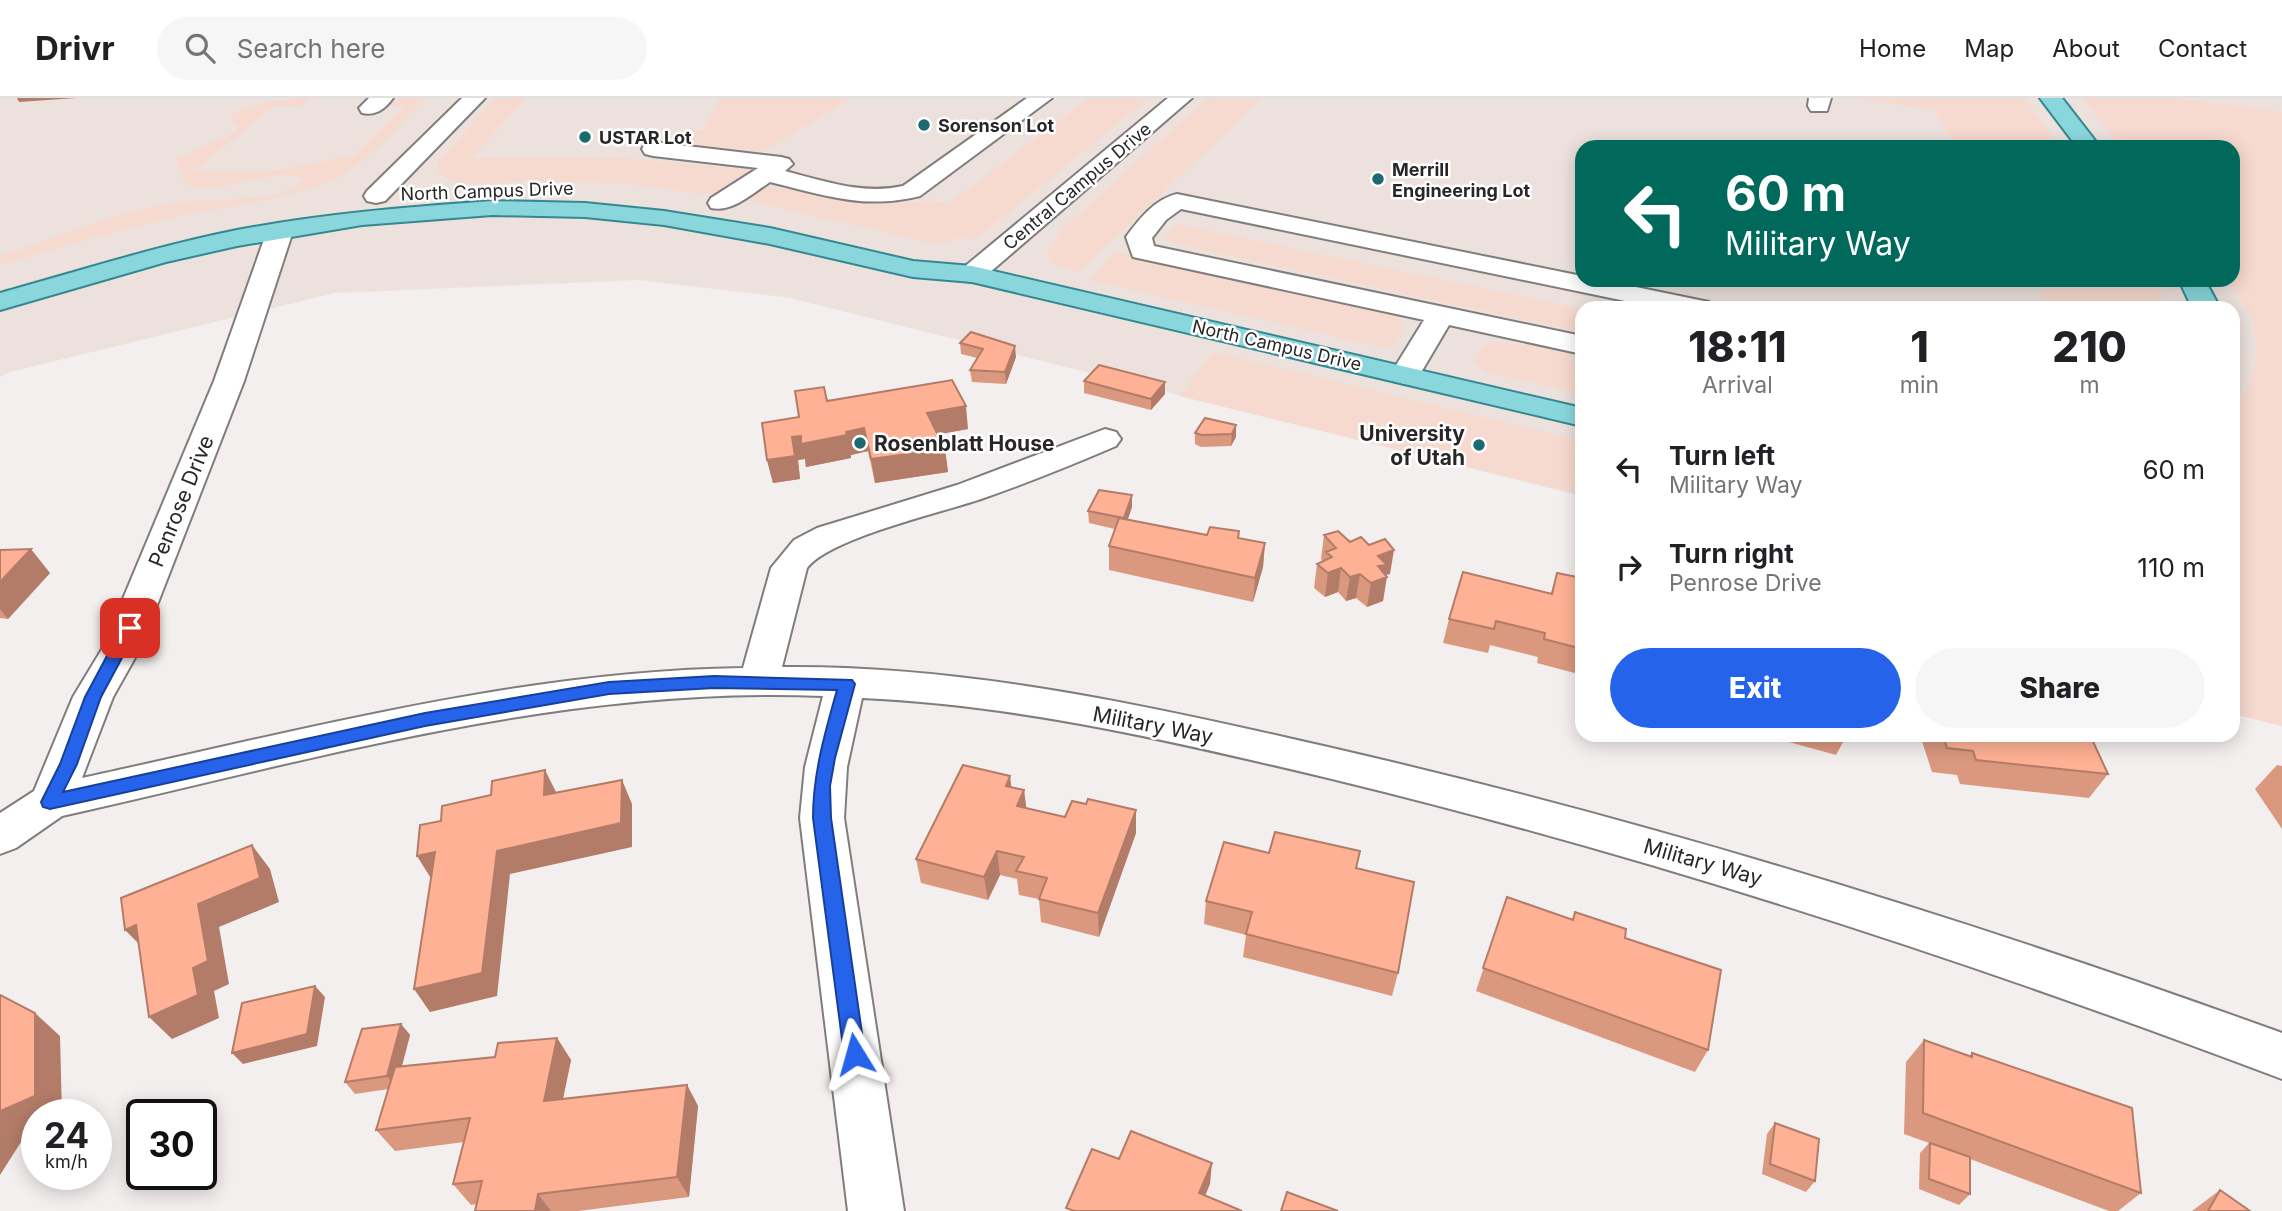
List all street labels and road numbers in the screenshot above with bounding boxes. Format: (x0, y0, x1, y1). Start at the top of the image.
street label: Central Campus Drive (999, 118, 1155, 254)
street label: North Campus Drive (400, 177, 574, 205)
street label: North Campus Drive (1190, 315, 1364, 375)
street label: Penrose Drive (143, 432, 219, 570)
street label: Military Way (1091, 701, 1215, 749)
street label: Military Way (1641, 833, 1765, 891)

